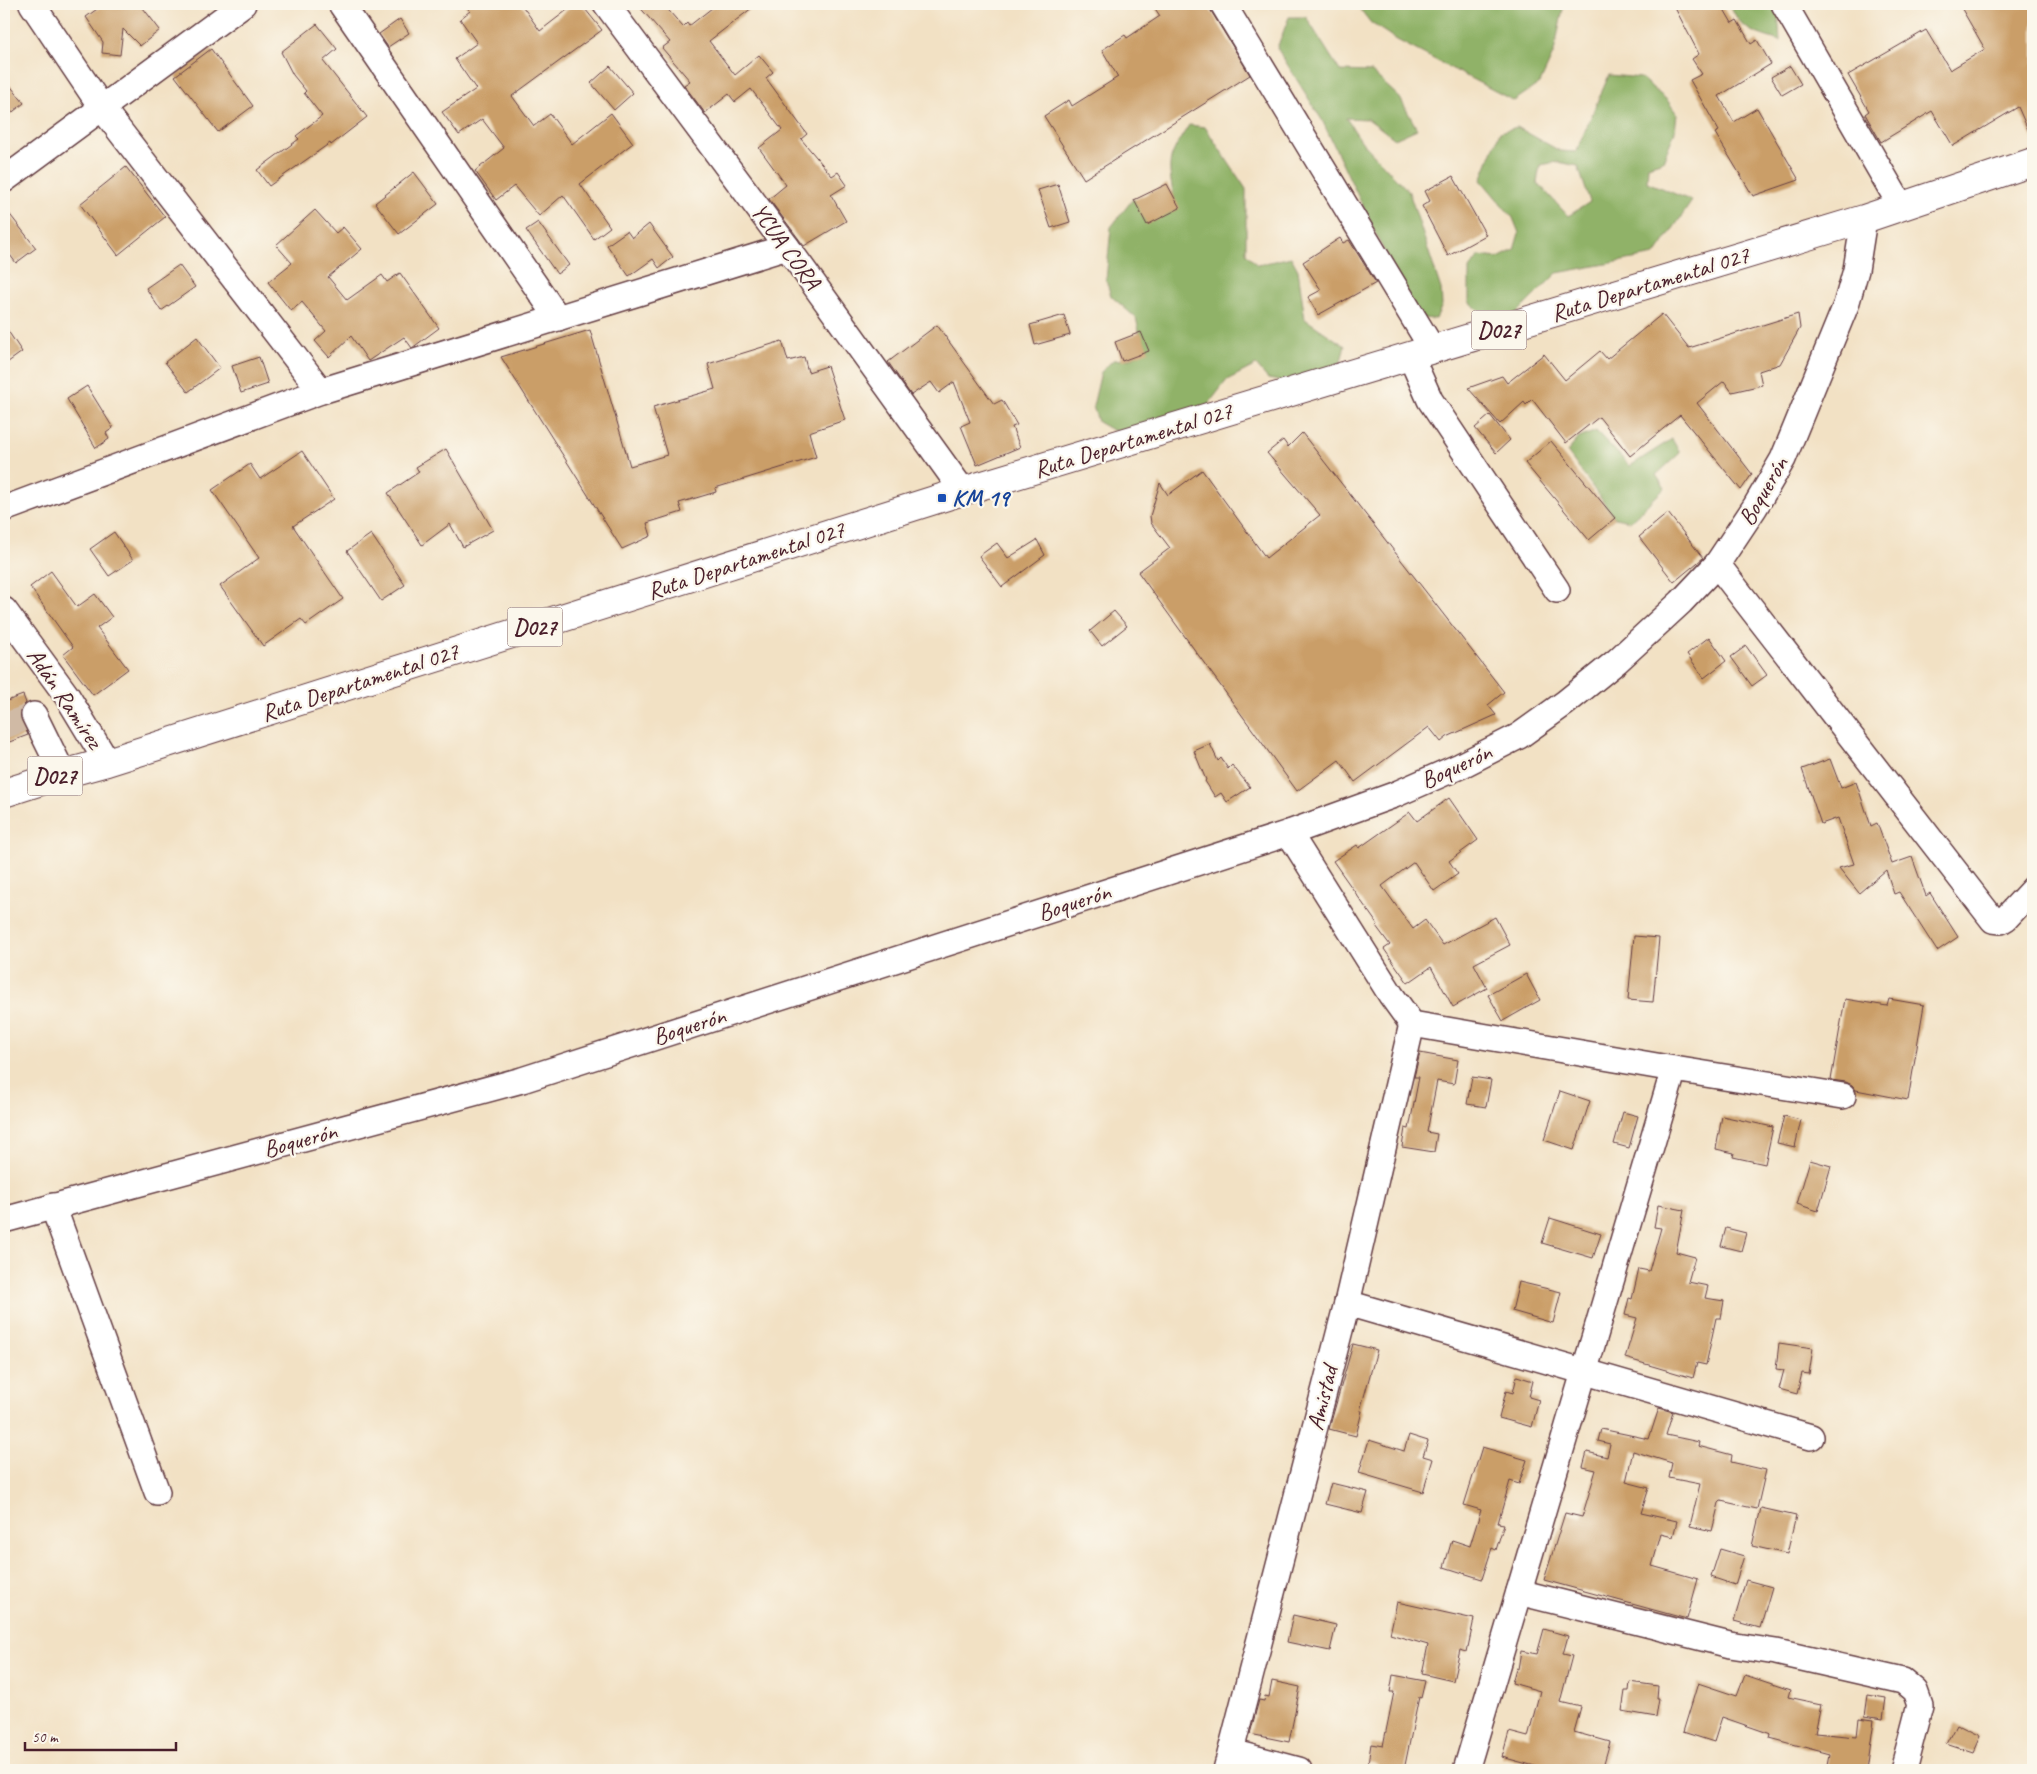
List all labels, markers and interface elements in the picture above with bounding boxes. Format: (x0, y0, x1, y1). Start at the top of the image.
street label: YCUA CORA (745, 197, 828, 296)
street label: Ruta Departamental 027 (1547, 239, 1754, 328)
road number: D027 (1472, 310, 1526, 350)
street label: Ruta Departamental 027 (1030, 395, 1237, 484)
street label: Boquerón (1731, 450, 1795, 531)
place label: KM 19 (952, 483, 1011, 513)
marker: KM 19 (936, 492, 948, 504)
street label: Ruta Departamental 027 (643, 514, 850, 606)
road number: D027 (508, 608, 562, 646)
street label: Ruta Departamental 027 (257, 636, 464, 728)
street label: Adán Ramírez (20, 642, 111, 756)
street label: Boquerón (1416, 736, 1497, 795)
road number: D027 (28, 756, 82, 796)
street label: Boquerón (1034, 876, 1115, 928)
street label: Boquerón (649, 1000, 730, 1052)
street label: Boquerón (260, 1116, 341, 1164)
street label: Amistad (1300, 1359, 1345, 1433)
scale bar (25, 1719, 176, 1751)
text: 50 m (32, 1728, 59, 1747)

